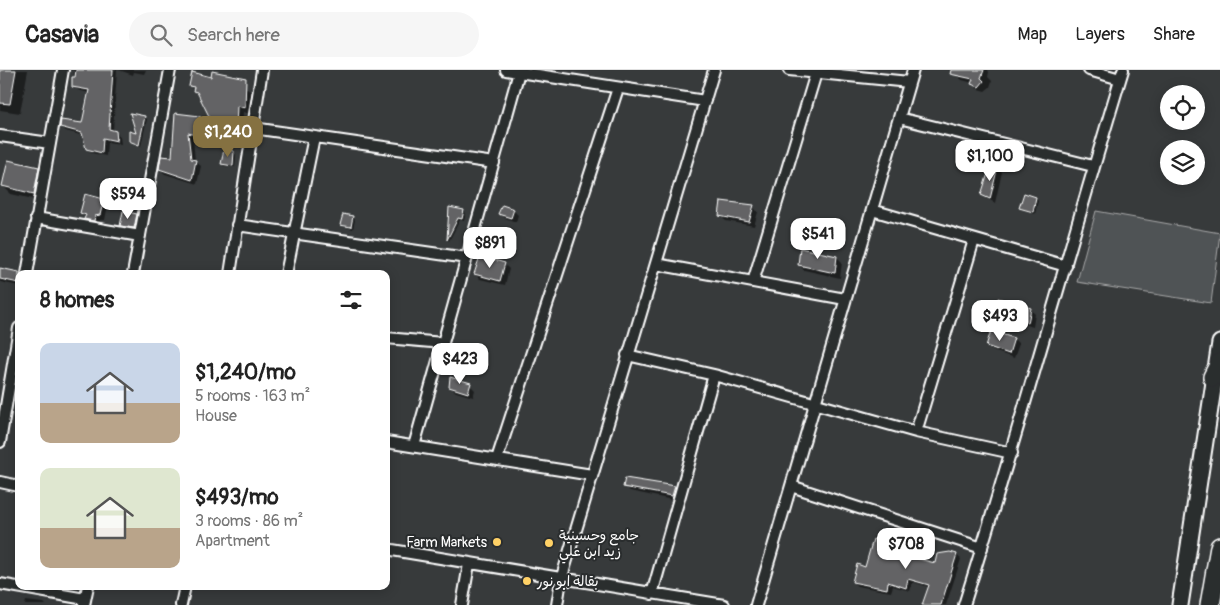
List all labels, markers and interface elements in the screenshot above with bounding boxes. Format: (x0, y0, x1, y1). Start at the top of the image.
search box (129, 12, 479, 57)
text: Casavia (25, 20, 99, 49)
icon: search (147, 21, 175, 49)
text: Search here (187, 23, 280, 47)
text: Map (1018, 23, 1047, 46)
text: Layers (1075, 23, 1125, 46)
text: Share (1153, 23, 1195, 46)
map controls (1160, 85, 1205, 185)
button: locate (1160, 85, 1205, 130)
pin: $1,240 (187, 116, 269, 158)
text: $1,240 (204, 122, 252, 142)
pin: $1,100 (949, 140, 1031, 182)
button: layers (1160, 140, 1205, 185)
text: $1,100 (966, 146, 1014, 166)
pin: $594 (98, 178, 158, 220)
text: $594 (111, 184, 145, 204)
pin: $541 (788, 218, 848, 260)
text: $541 (802, 224, 834, 244)
pin: $891 (460, 226, 520, 269)
text: $891 (474, 233, 506, 253)
icon: filters (337, 286, 365, 314)
text: 8 homes (40, 287, 114, 314)
pin: $493 (970, 300, 1030, 342)
text: $493 (982, 306, 1018, 326)
pin: $423 (430, 342, 490, 385)
text: $423 (442, 349, 478, 369)
text: $1,240/mo (195, 359, 296, 386)
icon: home (80, 363, 140, 423)
text: 5 rooms · 163 m² (195, 386, 310, 406)
text: House (195, 406, 237, 426)
text: $493/mo (195, 484, 279, 511)
icon: home (80, 488, 140, 548)
text: 3 rooms · 86 m² (195, 511, 303, 531)
place label: جامع وحسينية زيد ابن علي (559, 527, 639, 564)
pin: $708 (876, 528, 936, 570)
text: Apartment (195, 531, 270, 551)
place label: Farm Markets (406, 534, 488, 551)
text: $708 (888, 534, 924, 554)
marker: Farm Markets (491, 536, 503, 548)
marker: جامع وحسينية زيد ابن علي (543, 537, 555, 549)
place label: بقاله ابو نور (536, 573, 598, 590)
marker: بقاله ابو نور (521, 575, 533, 587)

